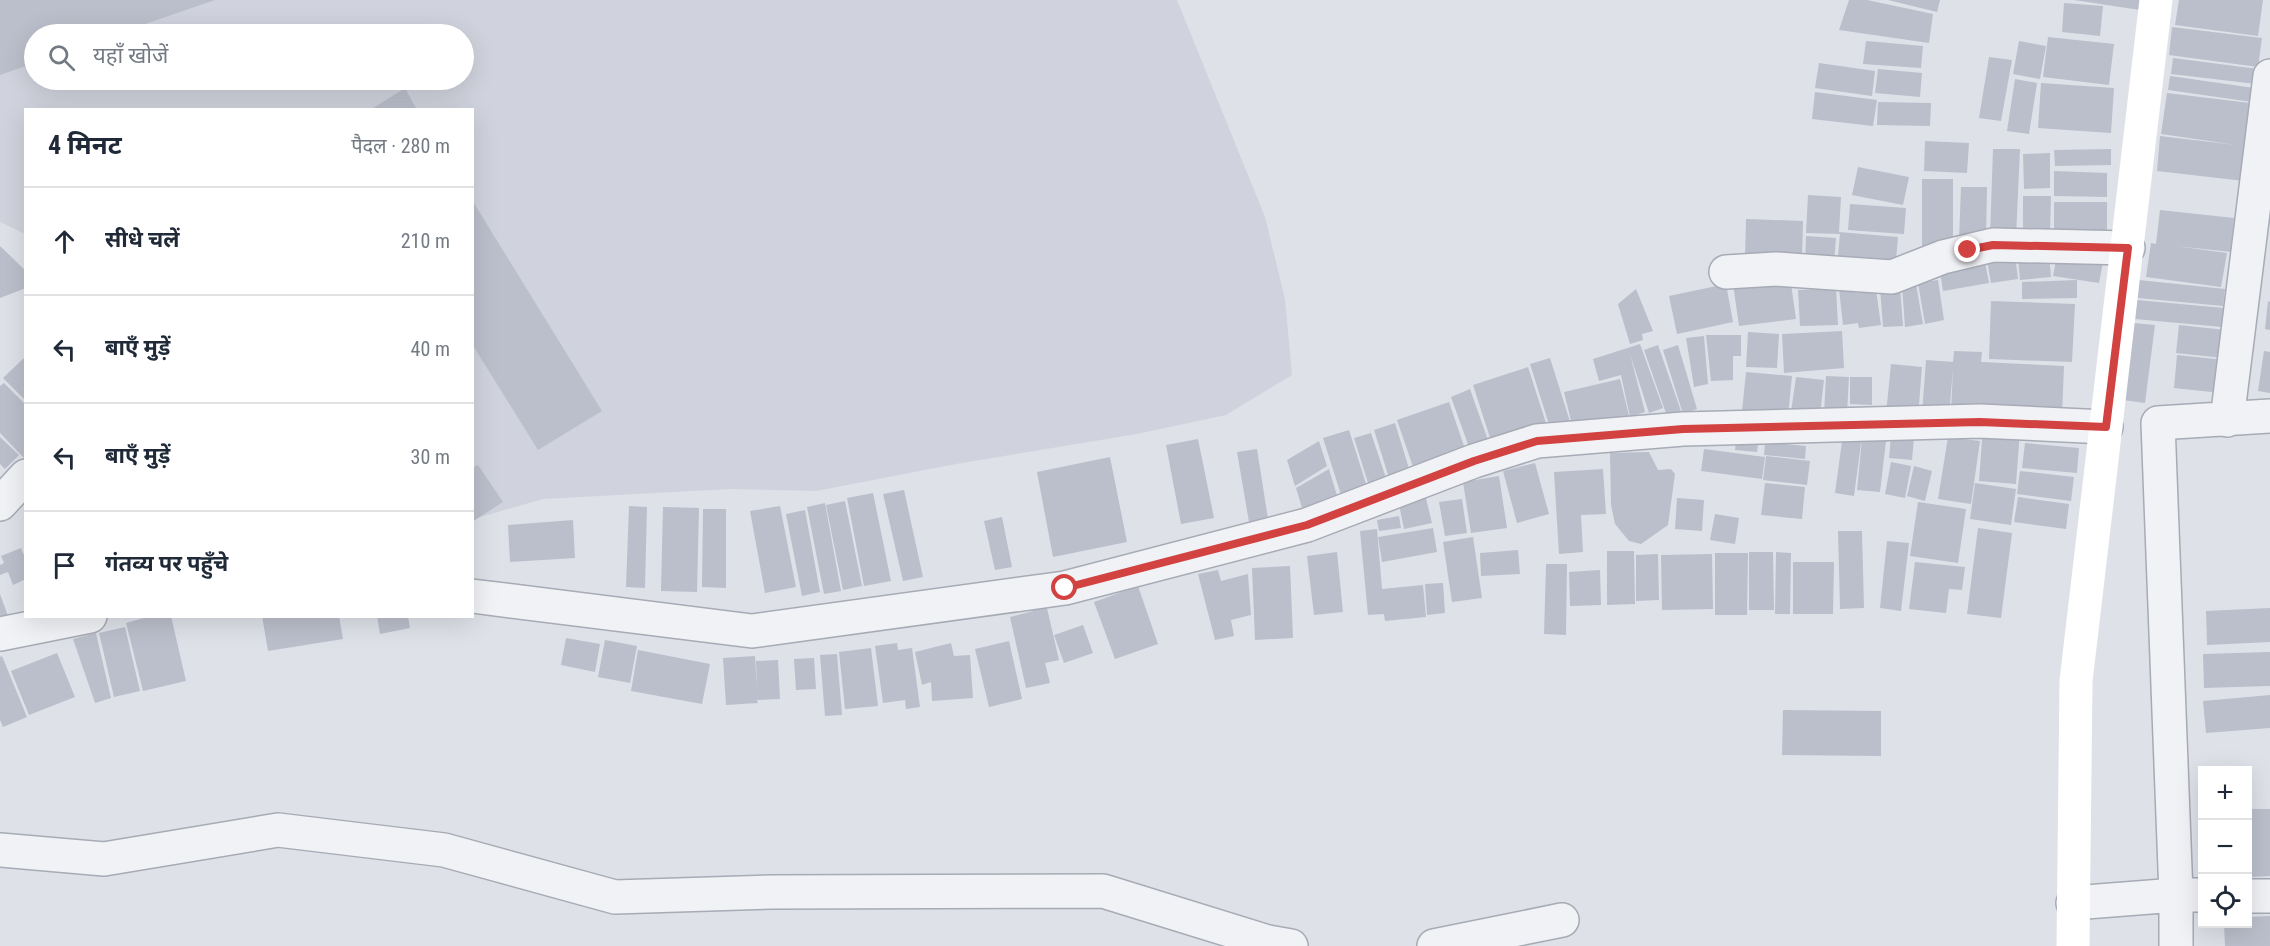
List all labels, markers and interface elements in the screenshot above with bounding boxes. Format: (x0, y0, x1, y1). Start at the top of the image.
search box (24, 24, 474, 90)
icon: search (45, 41, 78, 74)
text: यहाँ खोजें (93, 43, 168, 68)
text: 4 मिनट (48, 130, 122, 160)
text: पैदल · 280 m (351, 134, 450, 158)
icon: ahead (48, 225, 81, 258)
text: सीधे चलें (105, 227, 179, 252)
text: 210 m (401, 229, 450, 253)
route end (1954, 236, 1980, 262)
icon: left (48, 333, 81, 366)
text: बाएँ मुड़ें (105, 335, 170, 360)
text: 40 m (411, 337, 450, 361)
icon: left (48, 441, 81, 474)
text: बाएँ मुड़ें (105, 443, 170, 468)
text: 30 m (411, 445, 450, 469)
icon: arrive (48, 549, 81, 582)
text: गंतव्य पर पहुँचे (105, 551, 228, 576)
route start (1051, 574, 1077, 600)
map controls (2198, 766, 2252, 928)
button: + (2198, 766, 2252, 820)
button: − (2198, 820, 2252, 874)
button: locate (2198, 874, 2252, 928)

